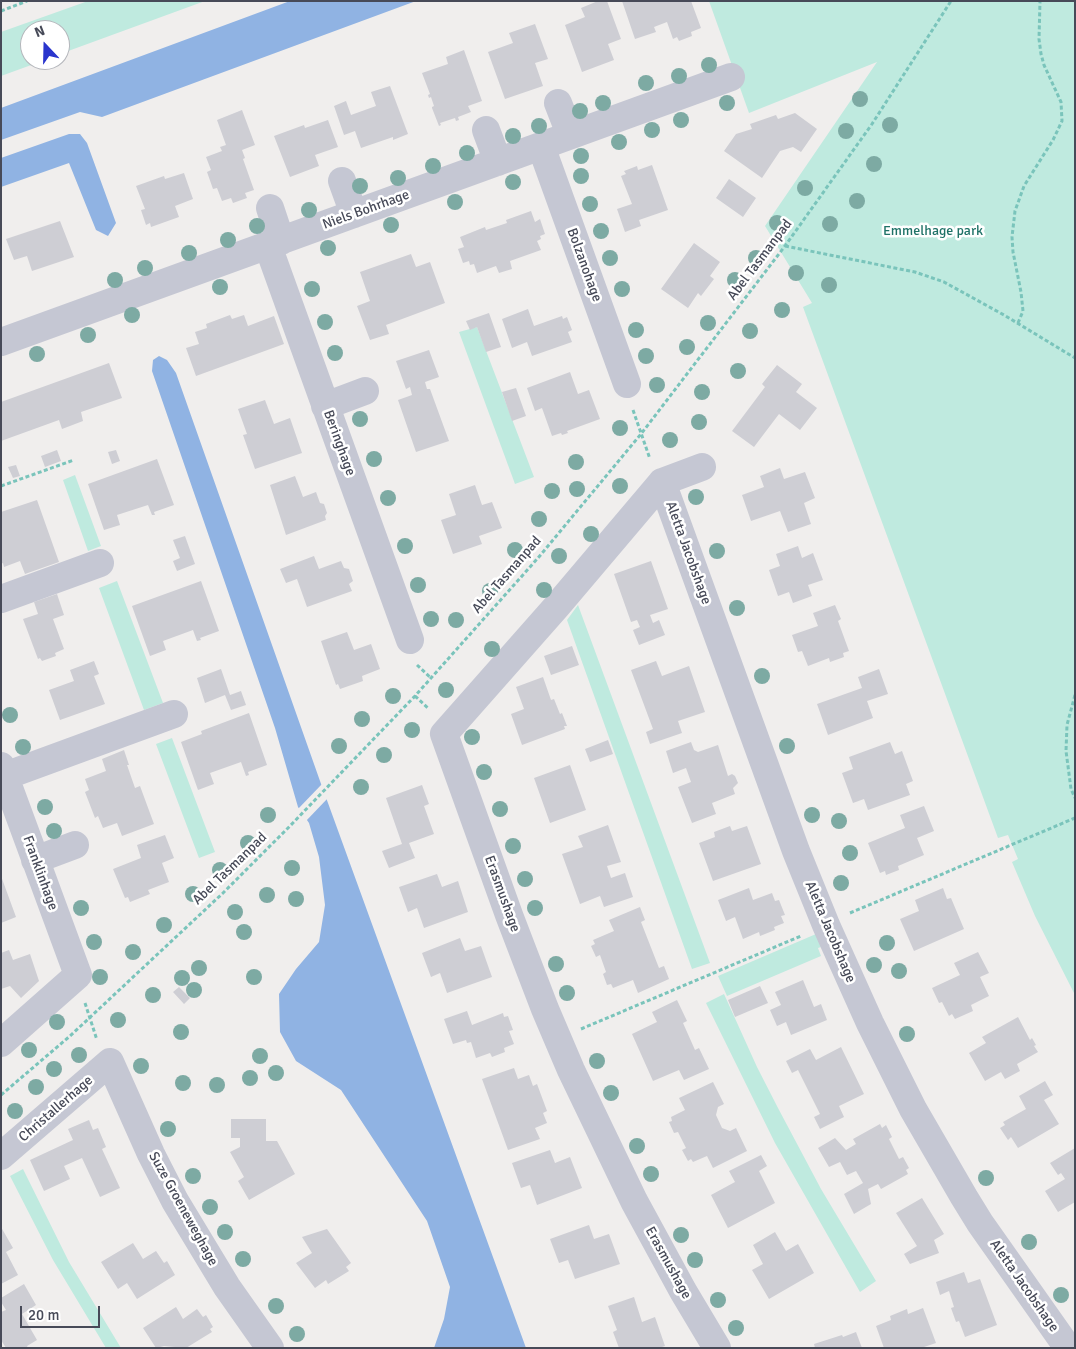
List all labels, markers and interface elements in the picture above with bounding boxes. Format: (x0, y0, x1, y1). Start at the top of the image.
north arrow (20, 20, 70, 70)
text: N (32, 22, 47, 41)
street label: Niels Bohrhage (320, 187, 412, 233)
street label: Abel Tasmanpad (724, 216, 796, 304)
park label: Emmelhage park (883, 223, 983, 239)
street label: Bolzanohage (563, 226, 605, 304)
street label: Beringhage (319, 408, 359, 478)
street label: Aletta Jacobshage (662, 499, 714, 607)
street label: Abel Tasmanpad (469, 533, 545, 617)
street label: Abel Tasmanpad (189, 829, 271, 909)
street label: Franklinhage (19, 833, 61, 913)
street label: Erasmushage (480, 853, 524, 935)
street label: Aletta Jacobshage (801, 879, 859, 985)
street label: Christallerhage (16, 1072, 96, 1146)
street label: Suze Groeneweghage (145, 1149, 221, 1269)
street label: Erasmushage (641, 1224, 695, 1302)
street label: Aletta Jacobshage (986, 1237, 1062, 1335)
scale bar (22, 1296, 102, 1328)
text: 20 m (28, 1306, 59, 1324)

